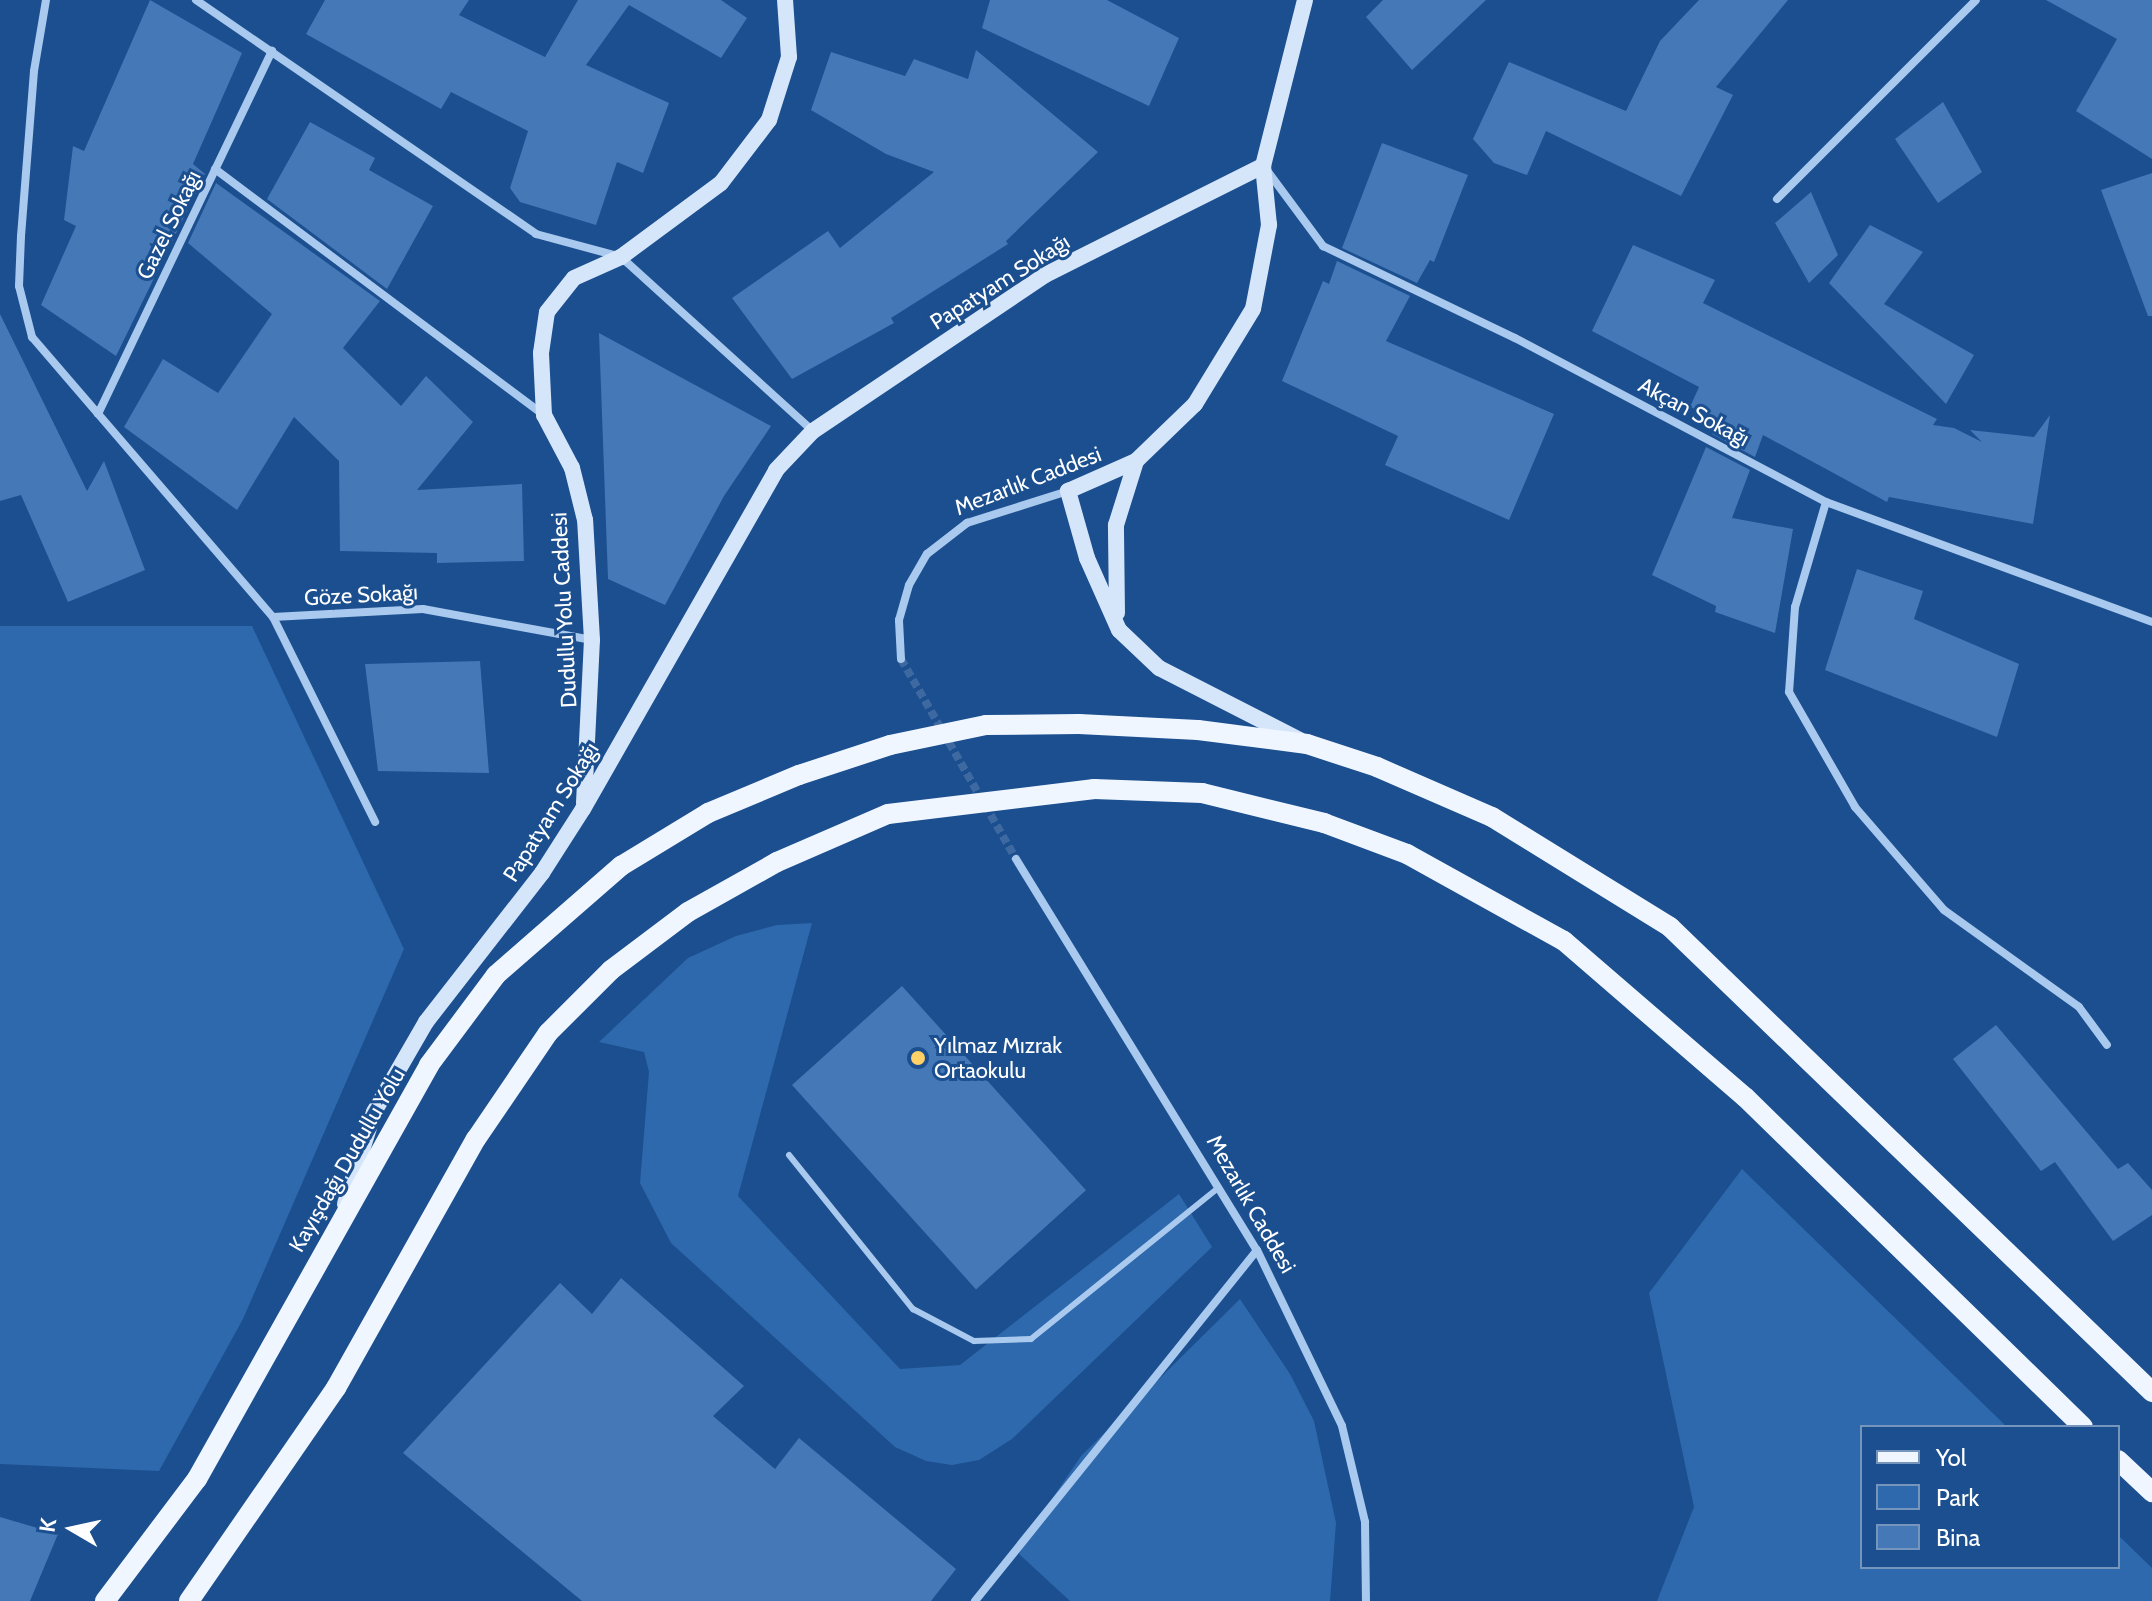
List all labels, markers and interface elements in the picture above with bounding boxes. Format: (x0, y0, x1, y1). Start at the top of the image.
street label: Gazel Sokağı (131, 166, 207, 284)
street label: Papatyam Sokağı (925, 229, 1075, 335)
street label: Akçan Sokağı (1634, 372, 1754, 452)
street label: Mezarlık Caddesi (951, 441, 1105, 521)
street label: Dudullu Yolu Caddesi (546, 511, 582, 709)
street label: Göze Sokağı (304, 579, 418, 611)
street label: Papatyam Sokağı (498, 737, 604, 887)
place label: Yılmaz Mızrak Ortaokulu (934, 1032, 1062, 1084)
marker: Yılmaz Mızrak Ortaokulu (909, 1049, 927, 1067)
street label: Kayışdağı Dudullu Yolu (284, 1063, 410, 1257)
street label: Mezarlık Caddesi (1201, 1130, 1301, 1278)
legend (1860, 1425, 2120, 1569)
text: Yol (1936, 1443, 1966, 1472)
text: Park (1936, 1483, 1979, 1512)
north arrow (32, 1489, 112, 1569)
text: K (33, 1516, 62, 1534)
text: Bina (1936, 1523, 1980, 1552)

